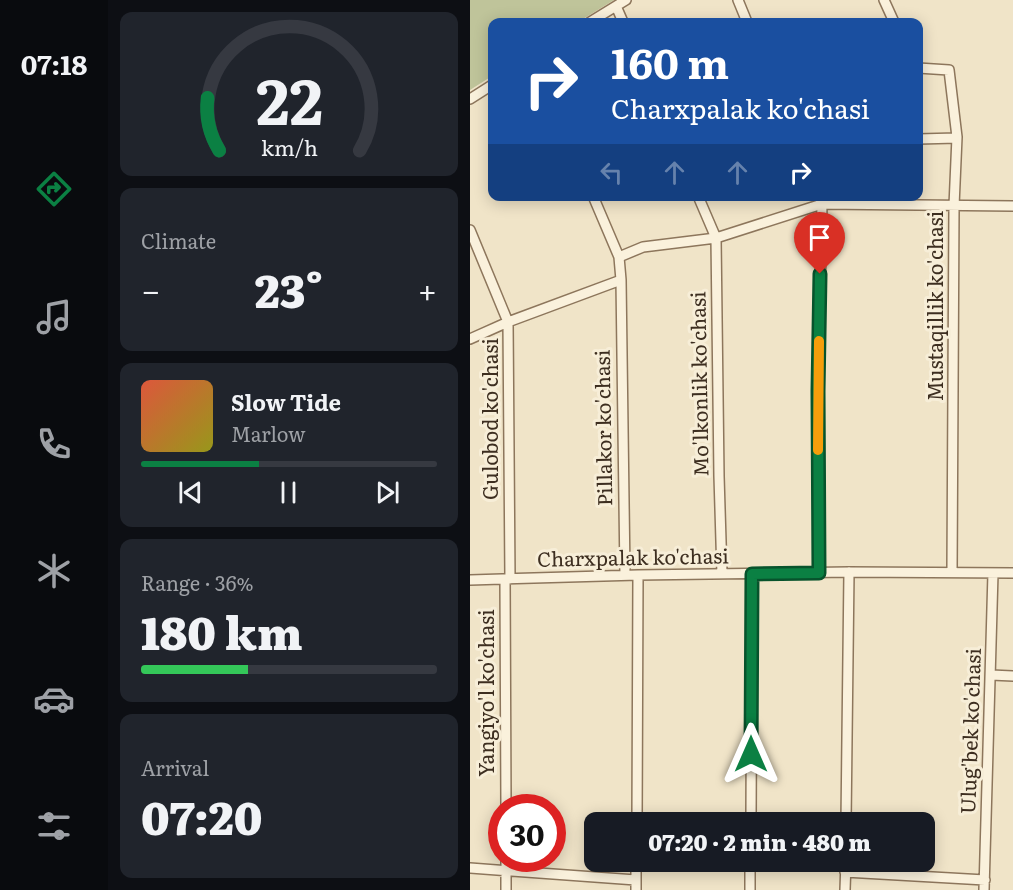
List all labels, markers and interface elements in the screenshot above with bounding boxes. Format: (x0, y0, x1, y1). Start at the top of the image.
text: 160 m (611, 30, 729, 92)
icon: right (512, 42, 590, 120)
text: 07:18 (21, 43, 87, 83)
text: 22 (255, 52, 323, 144)
text: Charxpalak ko'chasi (611, 87, 870, 127)
text: km/h (260, 131, 318, 163)
icon: left (595, 156, 628, 189)
icon: ahead (658, 156, 691, 189)
icon: ahead (721, 156, 754, 189)
icon: right (784, 156, 817, 189)
icon: directions (33, 168, 75, 210)
street label: Mustaqillik ko'chasi (919, 210, 949, 401)
pin (794, 212, 845, 274)
icon: arrive (803, 221, 836, 254)
text: Climate (141, 225, 216, 255)
text: 23° (255, 255, 323, 322)
text: − (141, 264, 160, 313)
text: + (418, 264, 437, 313)
street label: Mo'lkonlik ko'chasi (681, 291, 715, 477)
icon: music (33, 296, 75, 338)
street label: Gulobod ko'chasi (474, 338, 504, 500)
street label: Pillakor ko'chasi (586, 349, 618, 506)
text: Slow Tide (231, 385, 341, 418)
text: Marlow (231, 418, 306, 448)
icon: phone (33, 423, 75, 465)
icon: previous (174, 476, 207, 509)
icon: pause (272, 476, 305, 509)
icon: next (371, 476, 404, 509)
street label: Charxpalak ko'chasi (537, 539, 729, 573)
icon: climate (33, 550, 75, 592)
text: Range · 36% (141, 567, 253, 597)
text: 180 km (141, 597, 302, 664)
street label: Yangiyo'l ko'chasi (470, 609, 500, 777)
street label: Ulug'bek ko'chasi (951, 647, 987, 814)
icon: car (33, 678, 75, 720)
position arrow (719, 722, 783, 786)
text: Arrival (141, 752, 209, 782)
text: 07:20 (141, 782, 262, 849)
speed limit sign: 30 (488, 794, 566, 872)
icon: filters (33, 805, 75, 847)
text: 07:20 · 2 min · 480 m (648, 825, 871, 858)

